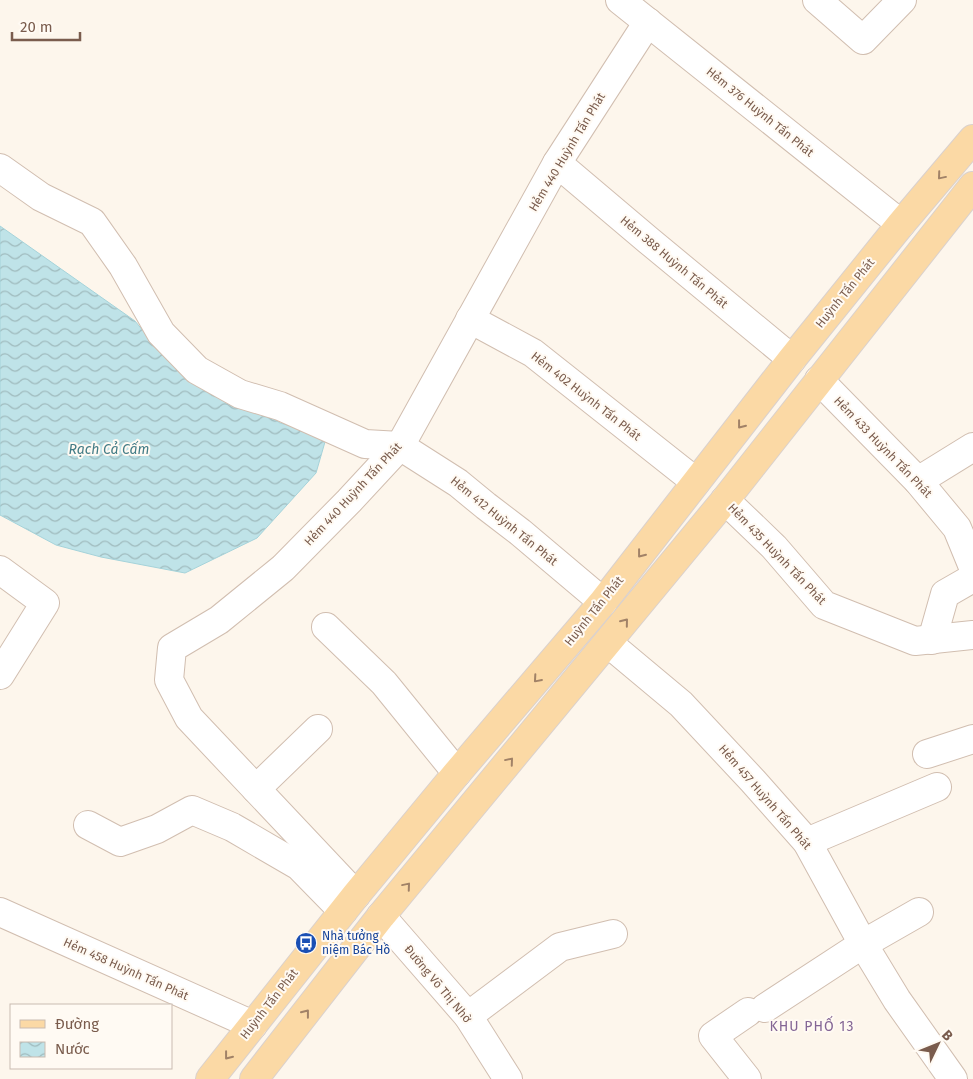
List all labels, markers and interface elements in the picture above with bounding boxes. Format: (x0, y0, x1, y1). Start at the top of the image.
scale bar (12, 10, 80, 42)
text: 20 m (20, 18, 53, 36)
street label: Hẻm 376 Huỳnh Tấn Phát (704, 64, 818, 160)
street label: Hẻm 440 Huỳnh Tấn Phát (525, 89, 608, 214)
one-way arrow (938, 171, 947, 180)
street label: Hẻm 388 Huỳnh Tấn Phát (617, 212, 732, 311)
street label: Huỳnh Tấn Phát (812, 254, 878, 331)
street label: Hẻm 402 Huỳnh Tấn Phát (528, 348, 645, 444)
street label: Hẻm 433 Huỳnh Tấn Phát (831, 393, 936, 501)
one-way arrow (737, 420, 746, 429)
street label: Hẻm 440 Huỳnh Tấn Phát (301, 438, 405, 549)
water label: Rạch Cả Cấm (69, 440, 149, 458)
street label: Hẻm 412 Huỳnh Tấn Phát (448, 473, 561, 569)
street label: Hẻm 435 Huỳnh Tấn Phát (725, 500, 830, 608)
one-way arrow (638, 548, 646, 557)
street label: Huỳnh Tấn Phát (561, 572, 627, 649)
one-way arrow (620, 619, 628, 628)
one-way arrow (535, 673, 543, 682)
street label: Hẻm 457 Huỳnh Tấn Phát (716, 741, 815, 853)
one-way arrow (505, 757, 514, 766)
one-way arrow (401, 883, 409, 892)
place label: Nhà tưởng niệm Bác Hồ (322, 929, 390, 957)
bus stop icon: Nhà tưởng niệm Bác Hồ (294, 931, 318, 955)
street label: Hẻm 458 Huỳnh Tấn Phát (61, 934, 192, 1003)
street label: Đường Võ Thị Nhờ (401, 942, 475, 1026)
street label: Huỳnh Tấn Phát (236, 965, 301, 1042)
legend (10, 1004, 172, 1069)
one-way arrow (300, 1009, 309, 1019)
text: Đường (55, 1015, 99, 1033)
district label: KHU PHỐ 13 (770, 1015, 854, 1035)
north arrow (913, 1019, 963, 1069)
text: B (938, 1027, 957, 1045)
text: Nước (55, 1040, 90, 1058)
one-way arrow (224, 1051, 233, 1060)

